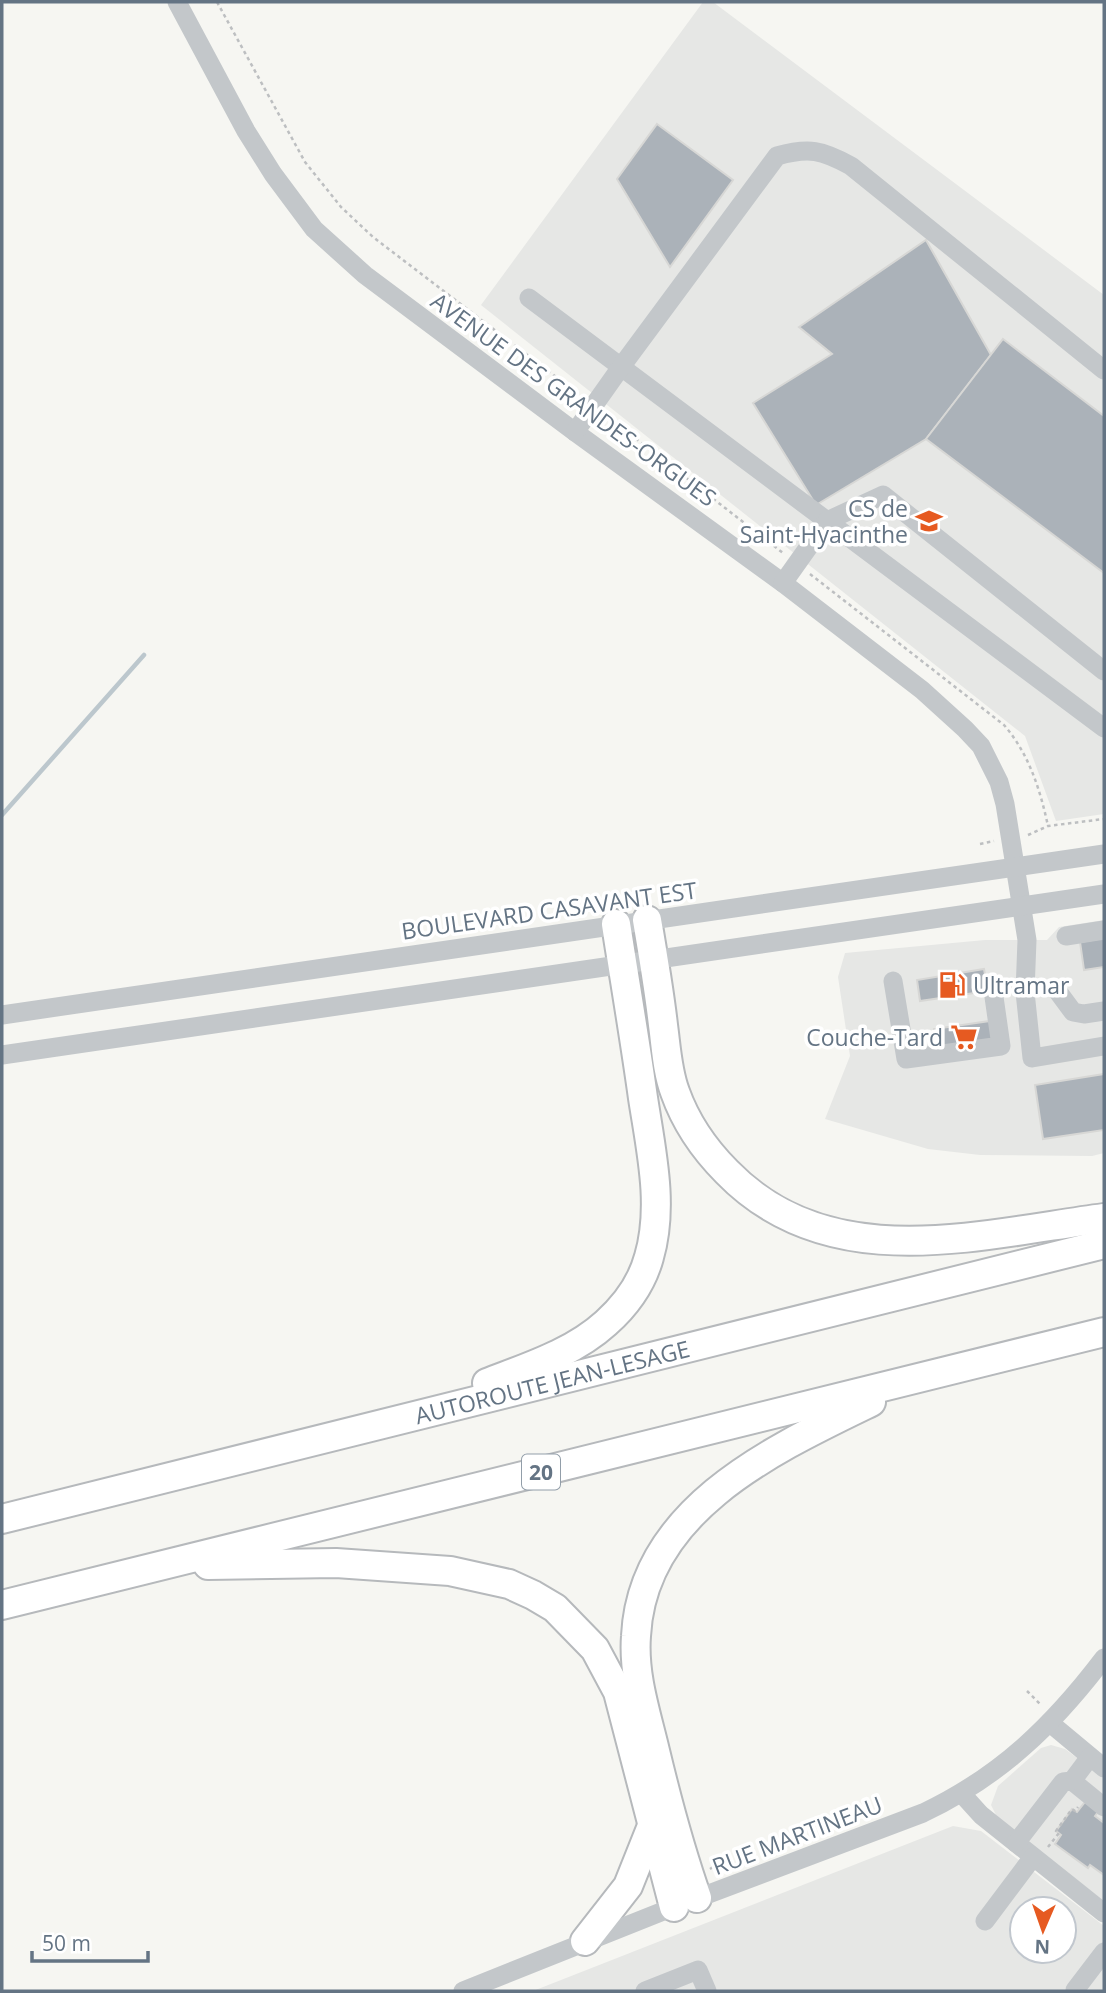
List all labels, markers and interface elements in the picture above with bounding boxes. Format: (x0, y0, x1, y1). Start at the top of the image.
street label: AVENUE DES GRANDES-ORGUES (425, 285, 723, 513)
place label: CS de Saint-Hyacinthe (740, 492, 908, 550)
school or university icon: CS de Saint-Hyacinthe (914, 506, 944, 536)
street label: BOULEVARD CASAVANT EST (399, 873, 699, 947)
place label: Ultramar (973, 969, 1070, 1001)
fuel station icon: Ultramar (937, 970, 967, 1000)
place label: Couche-Tard (806, 1021, 943, 1053)
supermarket icon: Couche-Tard (949, 1022, 979, 1052)
street label: AUTOROUTE JEAN-LESAGE (411, 1332, 693, 1431)
road number: 20 (522, 1454, 560, 1490)
street label: RUE MARTINEAU (707, 1788, 887, 1882)
north arrow (1008, 1895, 1078, 1965)
scale bar (32, 1920, 147, 1964)
text: 50 m (42, 1929, 91, 1957)
text: N (1034, 1934, 1051, 1960)

